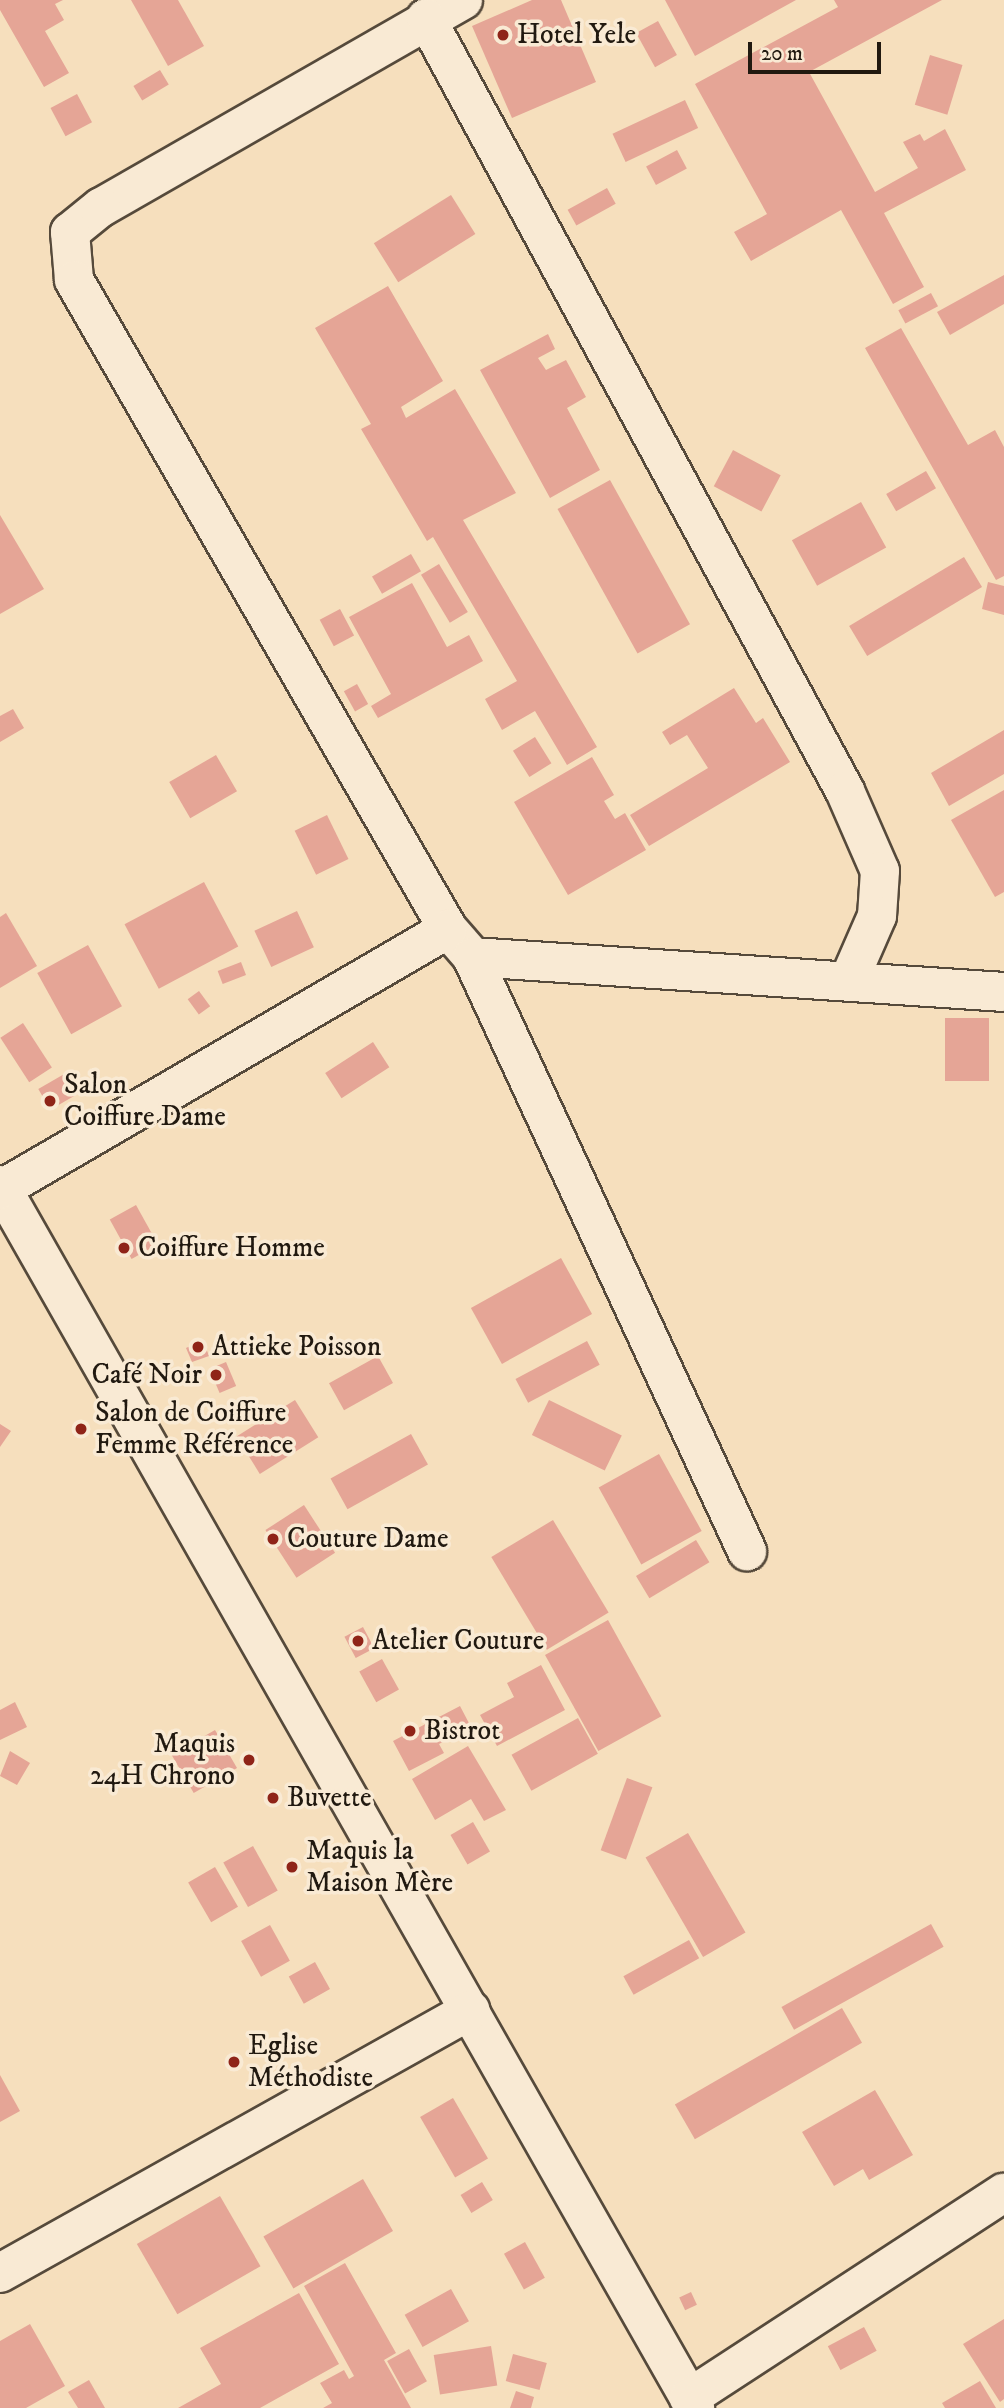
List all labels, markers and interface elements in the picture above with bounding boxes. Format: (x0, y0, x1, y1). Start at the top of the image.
place label: Hotel Yele (517, 18, 636, 52)
marker: Hotel Yele (495, 27, 511, 43)
scale bar (752, 28, 885, 72)
text: 20 m (761, 41, 803, 67)
place label: Salon Coiffure Dame (64, 1068, 226, 1134)
marker: Salon Coiffure Dame (42, 1093, 58, 1109)
place label: Coiffure Homme (138, 1231, 325, 1265)
marker: Coiffure Homme (116, 1240, 132, 1256)
place label: Attieke Poisson (212, 1330, 381, 1364)
marker: Attieke Poisson (190, 1339, 206, 1355)
place label: Café Noir (91, 1358, 202, 1392)
marker: Café Noir (208, 1367, 224, 1383)
place label: Salon de Coiffure Femme Référence (95, 1396, 293, 1462)
marker: Salon de Coiffure Femme Référence (73, 1421, 89, 1437)
place label: Couture Dame (287, 1522, 449, 1556)
marker: Couture Dame (265, 1531, 281, 1547)
place label: Atelier Couture (372, 1624, 544, 1658)
marker: Atelier Couture (350, 1633, 366, 1649)
place label: Bistrot (424, 1714, 500, 1748)
marker: Bistrot (402, 1723, 418, 1739)
place label: Maquis 24H Chrono (90, 1727, 235, 1793)
marker: Maquis 24H Chrono (241, 1752, 257, 1768)
place label: Buvette (287, 1781, 372, 1815)
marker: Buvette (265, 1790, 281, 1806)
place label: Maquis la Maison Mère (306, 1834, 453, 1900)
marker: Maquis la Maison Mère (284, 1859, 300, 1875)
place label: Eglise Méthodiste (248, 2029, 373, 2095)
marker: Eglise Méthodiste (226, 2054, 242, 2070)

